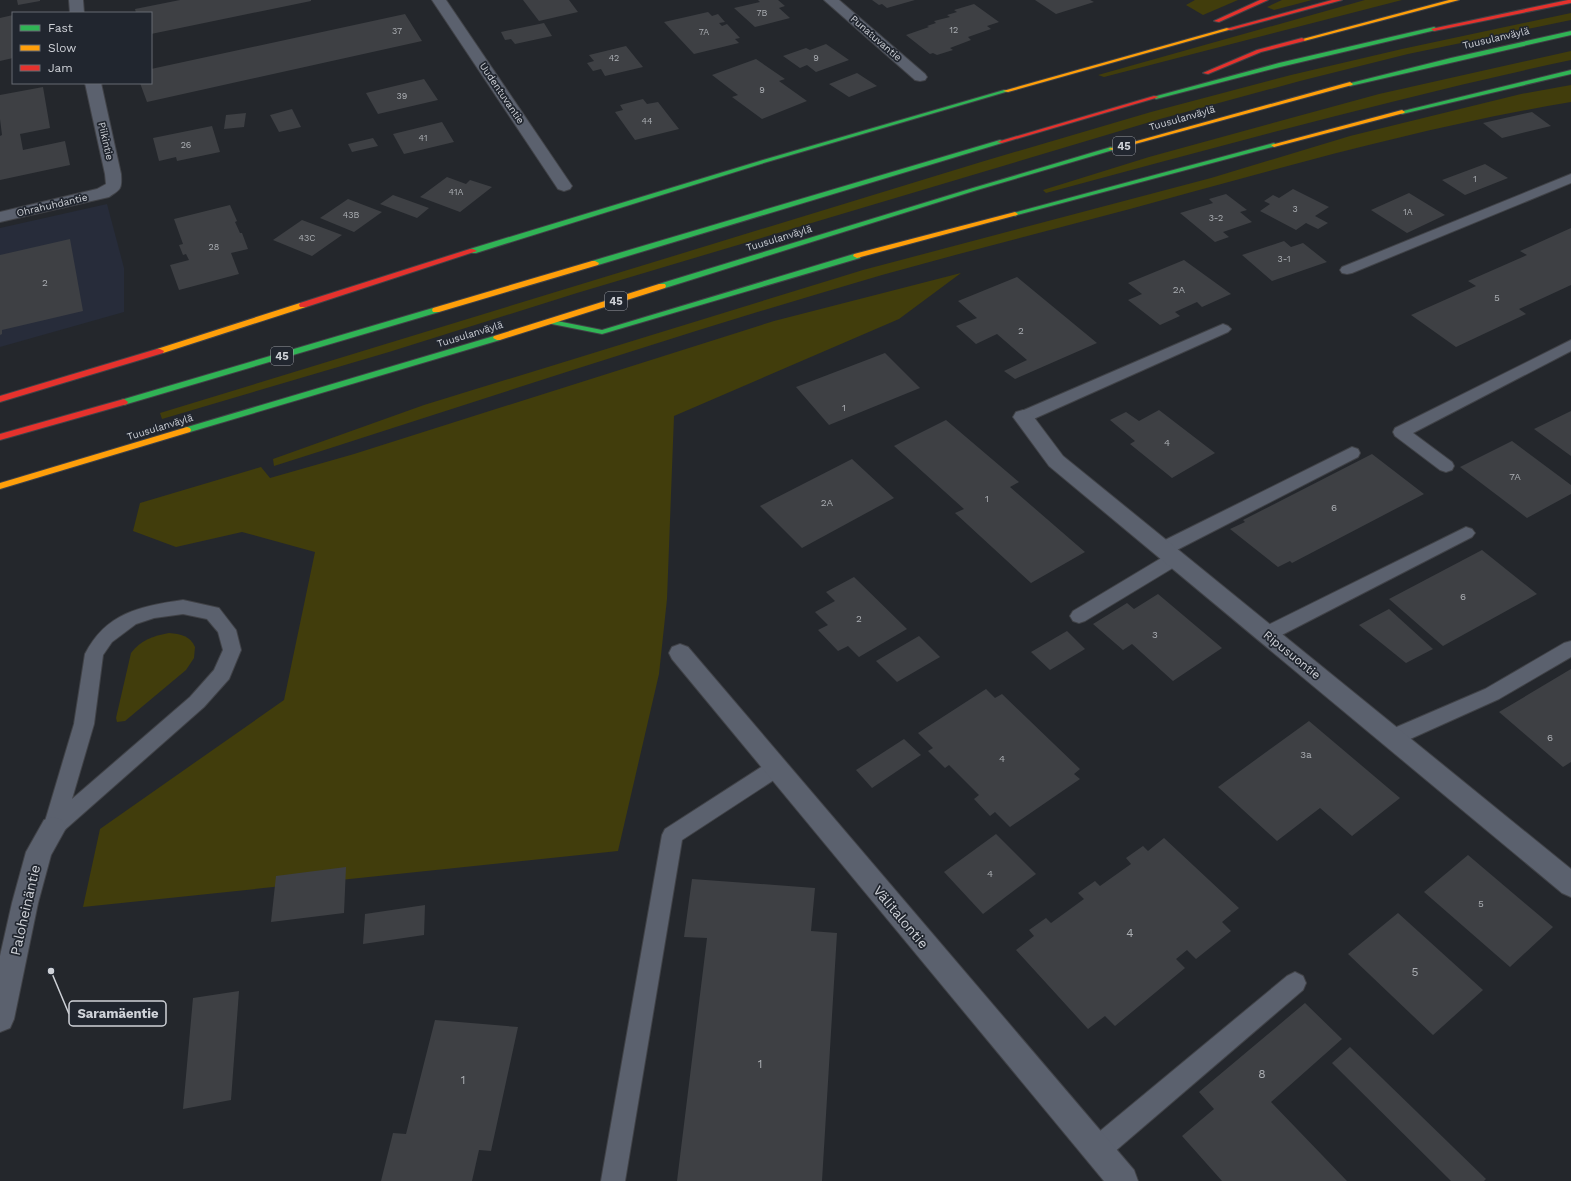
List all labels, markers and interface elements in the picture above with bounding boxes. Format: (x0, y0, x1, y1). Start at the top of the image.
house number: 7B (757, 8, 768, 18)
legend (12, 12, 152, 84)
street label: Punatuvantie (848, 13, 904, 63)
text: Fast (48, 21, 73, 35)
house number: 12 (950, 25, 958, 35)
street label: Tuusulanväylä (1461, 25, 1531, 51)
house number: 37 (392, 26, 402, 36)
house number: 7A (699, 27, 709, 37)
text: Slow (48, 41, 76, 55)
house number: 42 (609, 53, 619, 63)
house number: 9 (813, 53, 819, 63)
street label: Uudentuvantie (478, 60, 527, 126)
text: Jam (48, 61, 73, 75)
house number: 9 (759, 85, 765, 95)
house number: 39 (397, 91, 407, 101)
street label: Tuusulanväylä (1148, 103, 1217, 133)
house number: 44 (642, 116, 653, 126)
street label: Piikintie (96, 121, 116, 161)
house number: 41 (419, 133, 427, 143)
road number: 45 (1113, 137, 1135, 155)
house number: 26 (181, 140, 191, 150)
house number: 1 (1473, 174, 1477, 184)
house number: 41A (449, 187, 463, 197)
street label: Ohrahuhdantie (15, 191, 89, 219)
house number: 3 (1292, 204, 1298, 214)
house number: 1A (1403, 207, 1413, 217)
house number: 43B (343, 210, 359, 220)
house number: 3-2 (1209, 213, 1223, 223)
street label: Tuusulanväylä (745, 223, 814, 253)
house number: 43C (299, 233, 315, 243)
house number: 28 (209, 242, 219, 252)
house number: 3-1 (1278, 254, 1290, 264)
house number: 2 (42, 277, 48, 288)
house number: 2A (1173, 284, 1186, 295)
road number: 45 (605, 292, 627, 310)
house number: 5 (1494, 292, 1500, 303)
street label: Tuusulanväylä (436, 319, 505, 349)
house number: 2 (1018, 325, 1024, 336)
road number: 45 (271, 347, 293, 365)
house number: 1 (842, 402, 846, 413)
street label: Tuusulanväylä (126, 412, 195, 442)
house number: 4 (1164, 437, 1170, 448)
house number: 7A (1509, 471, 1521, 482)
house number: 1 (985, 493, 989, 504)
house number: 2A (821, 497, 834, 508)
house number: 6 (1331, 502, 1337, 513)
house number: 6 (1460, 591, 1466, 602)
house number: 2 (856, 613, 862, 624)
street label: Ripusuontie (1261, 628, 1323, 682)
house number: 3 (1152, 629, 1158, 640)
house number: 6 (1547, 732, 1553, 743)
house number: 3a (1300, 749, 1312, 760)
house number: 4 (999, 753, 1005, 764)
street label: Paloheinäntie (7, 863, 43, 957)
house number: 4 (987, 868, 993, 879)
street label: Välitalontie (870, 882, 932, 952)
house number: 5 (1478, 898, 1484, 909)
house number: 4 (1126, 926, 1134, 940)
house number: 5 (1412, 965, 1419, 979)
callout: Saramäentie (69, 1001, 166, 1026)
text: Saramäentie (77, 1006, 159, 1021)
house number: 1 (758, 1057, 762, 1071)
house number: 8 (1258, 1067, 1266, 1081)
house number: 1 (461, 1073, 465, 1087)

